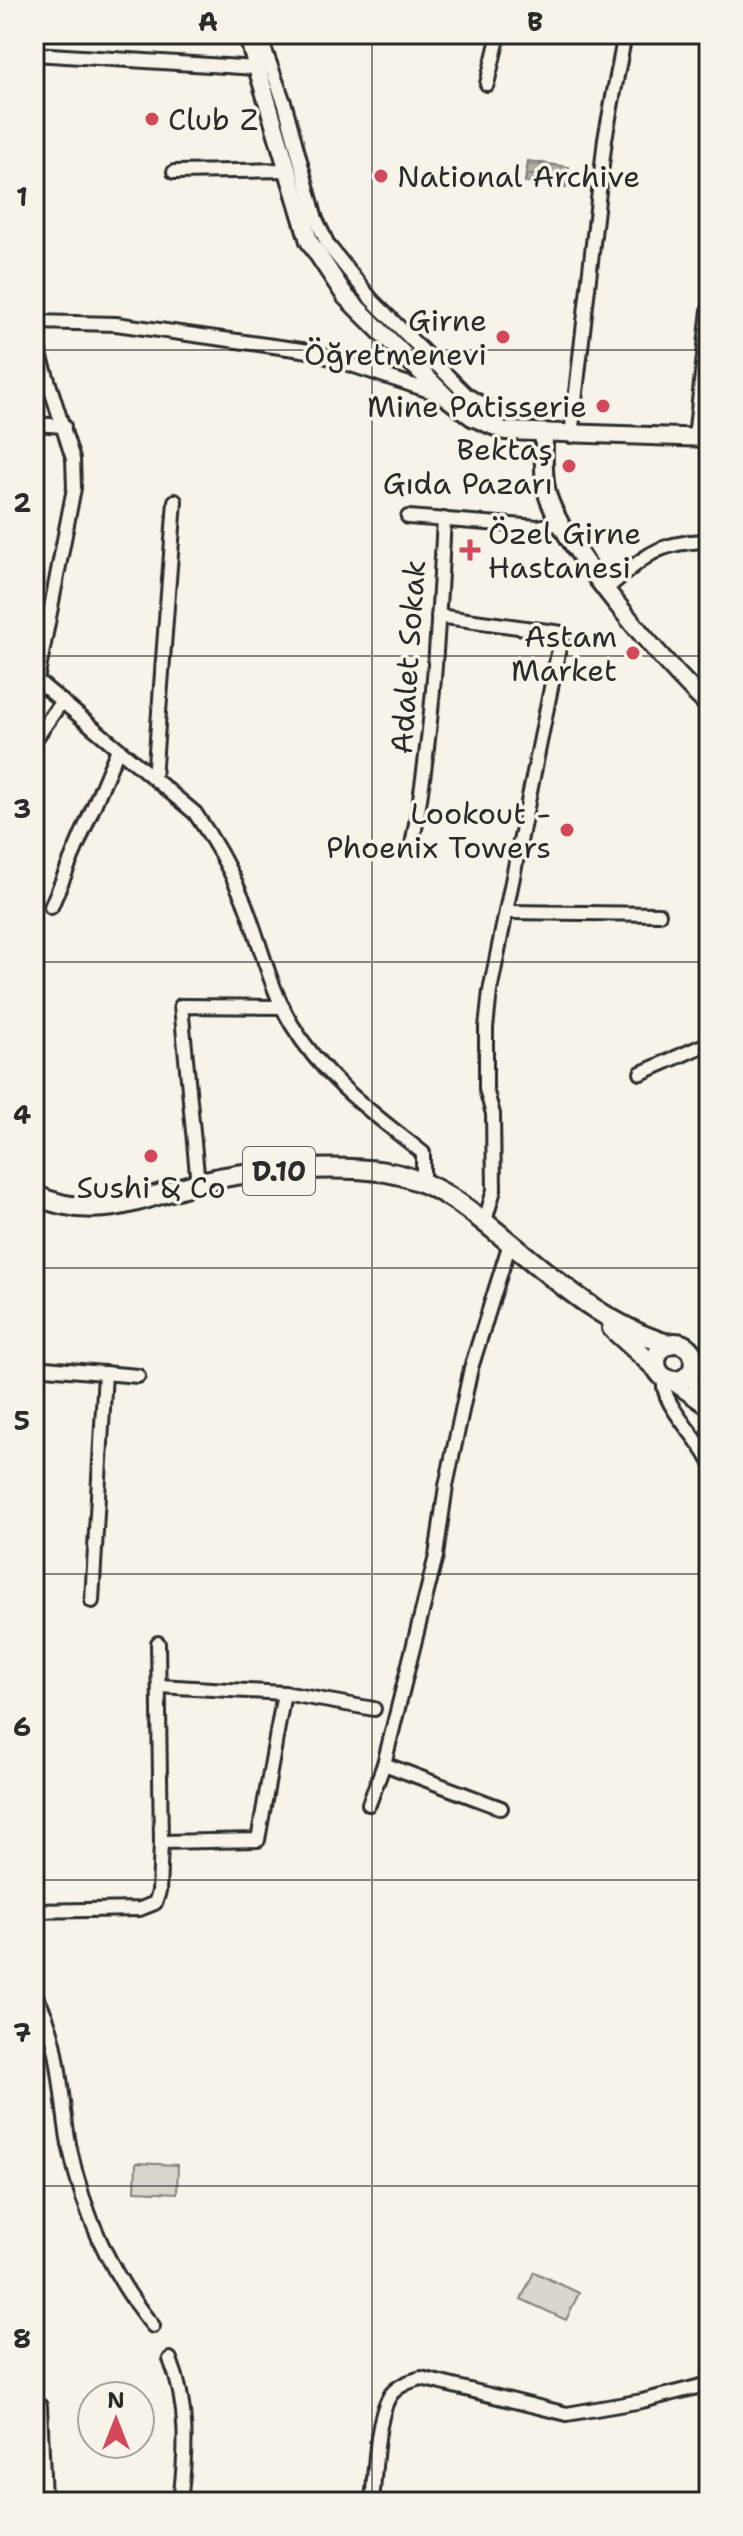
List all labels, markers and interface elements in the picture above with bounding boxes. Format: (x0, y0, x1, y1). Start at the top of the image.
text: A (198, 4, 218, 39)
text: B (527, 4, 543, 39)
place label: Club Z (168, 99, 258, 140)
marker: Club Z (143, 110, 161, 128)
place label: National Archive (397, 156, 640, 197)
marker: National Archive (372, 167, 390, 185)
text: 1 (16, 179, 28, 214)
place label: Girne Öğretmenevi (304, 300, 487, 375)
marker: Girne Öğretmenevi (494, 328, 512, 346)
place label: Mine Patisserie (367, 386, 587, 427)
marker: Mine Patisserie (594, 397, 612, 415)
place label: Bektaş Gıda Pazarı (383, 429, 553, 504)
marker: Bektaş Gıda Pazarı (560, 457, 578, 475)
text: 2 (13, 485, 31, 520)
place label: Özel Girne Hastanesi (488, 513, 641, 588)
marker: Özel Girne Hastanesi (459, 539, 481, 561)
street label: Adalet Sokak (381, 558, 435, 756)
place label: Astam Market (511, 616, 617, 691)
marker: Astam Market (624, 644, 642, 662)
text: 3 (13, 791, 31, 826)
place label: Lookout - Phoenix Towers (326, 793, 551, 868)
marker: Lookout - Phoenix Towers (558, 821, 576, 839)
text: 4 (13, 1097, 31, 1132)
marker: Sushi & Co (142, 1147, 160, 1165)
road number: D.10 (243, 1147, 315, 1195)
place label: Sushi & Co (76, 1167, 226, 1208)
text: 5 (14, 1403, 30, 1438)
text: 6 (13, 1709, 31, 1744)
text: 7 (13, 2015, 31, 2050)
text: 8 (13, 2321, 31, 2356)
north arrow (76, 2380, 156, 2460)
text: N (107, 2386, 125, 2415)

